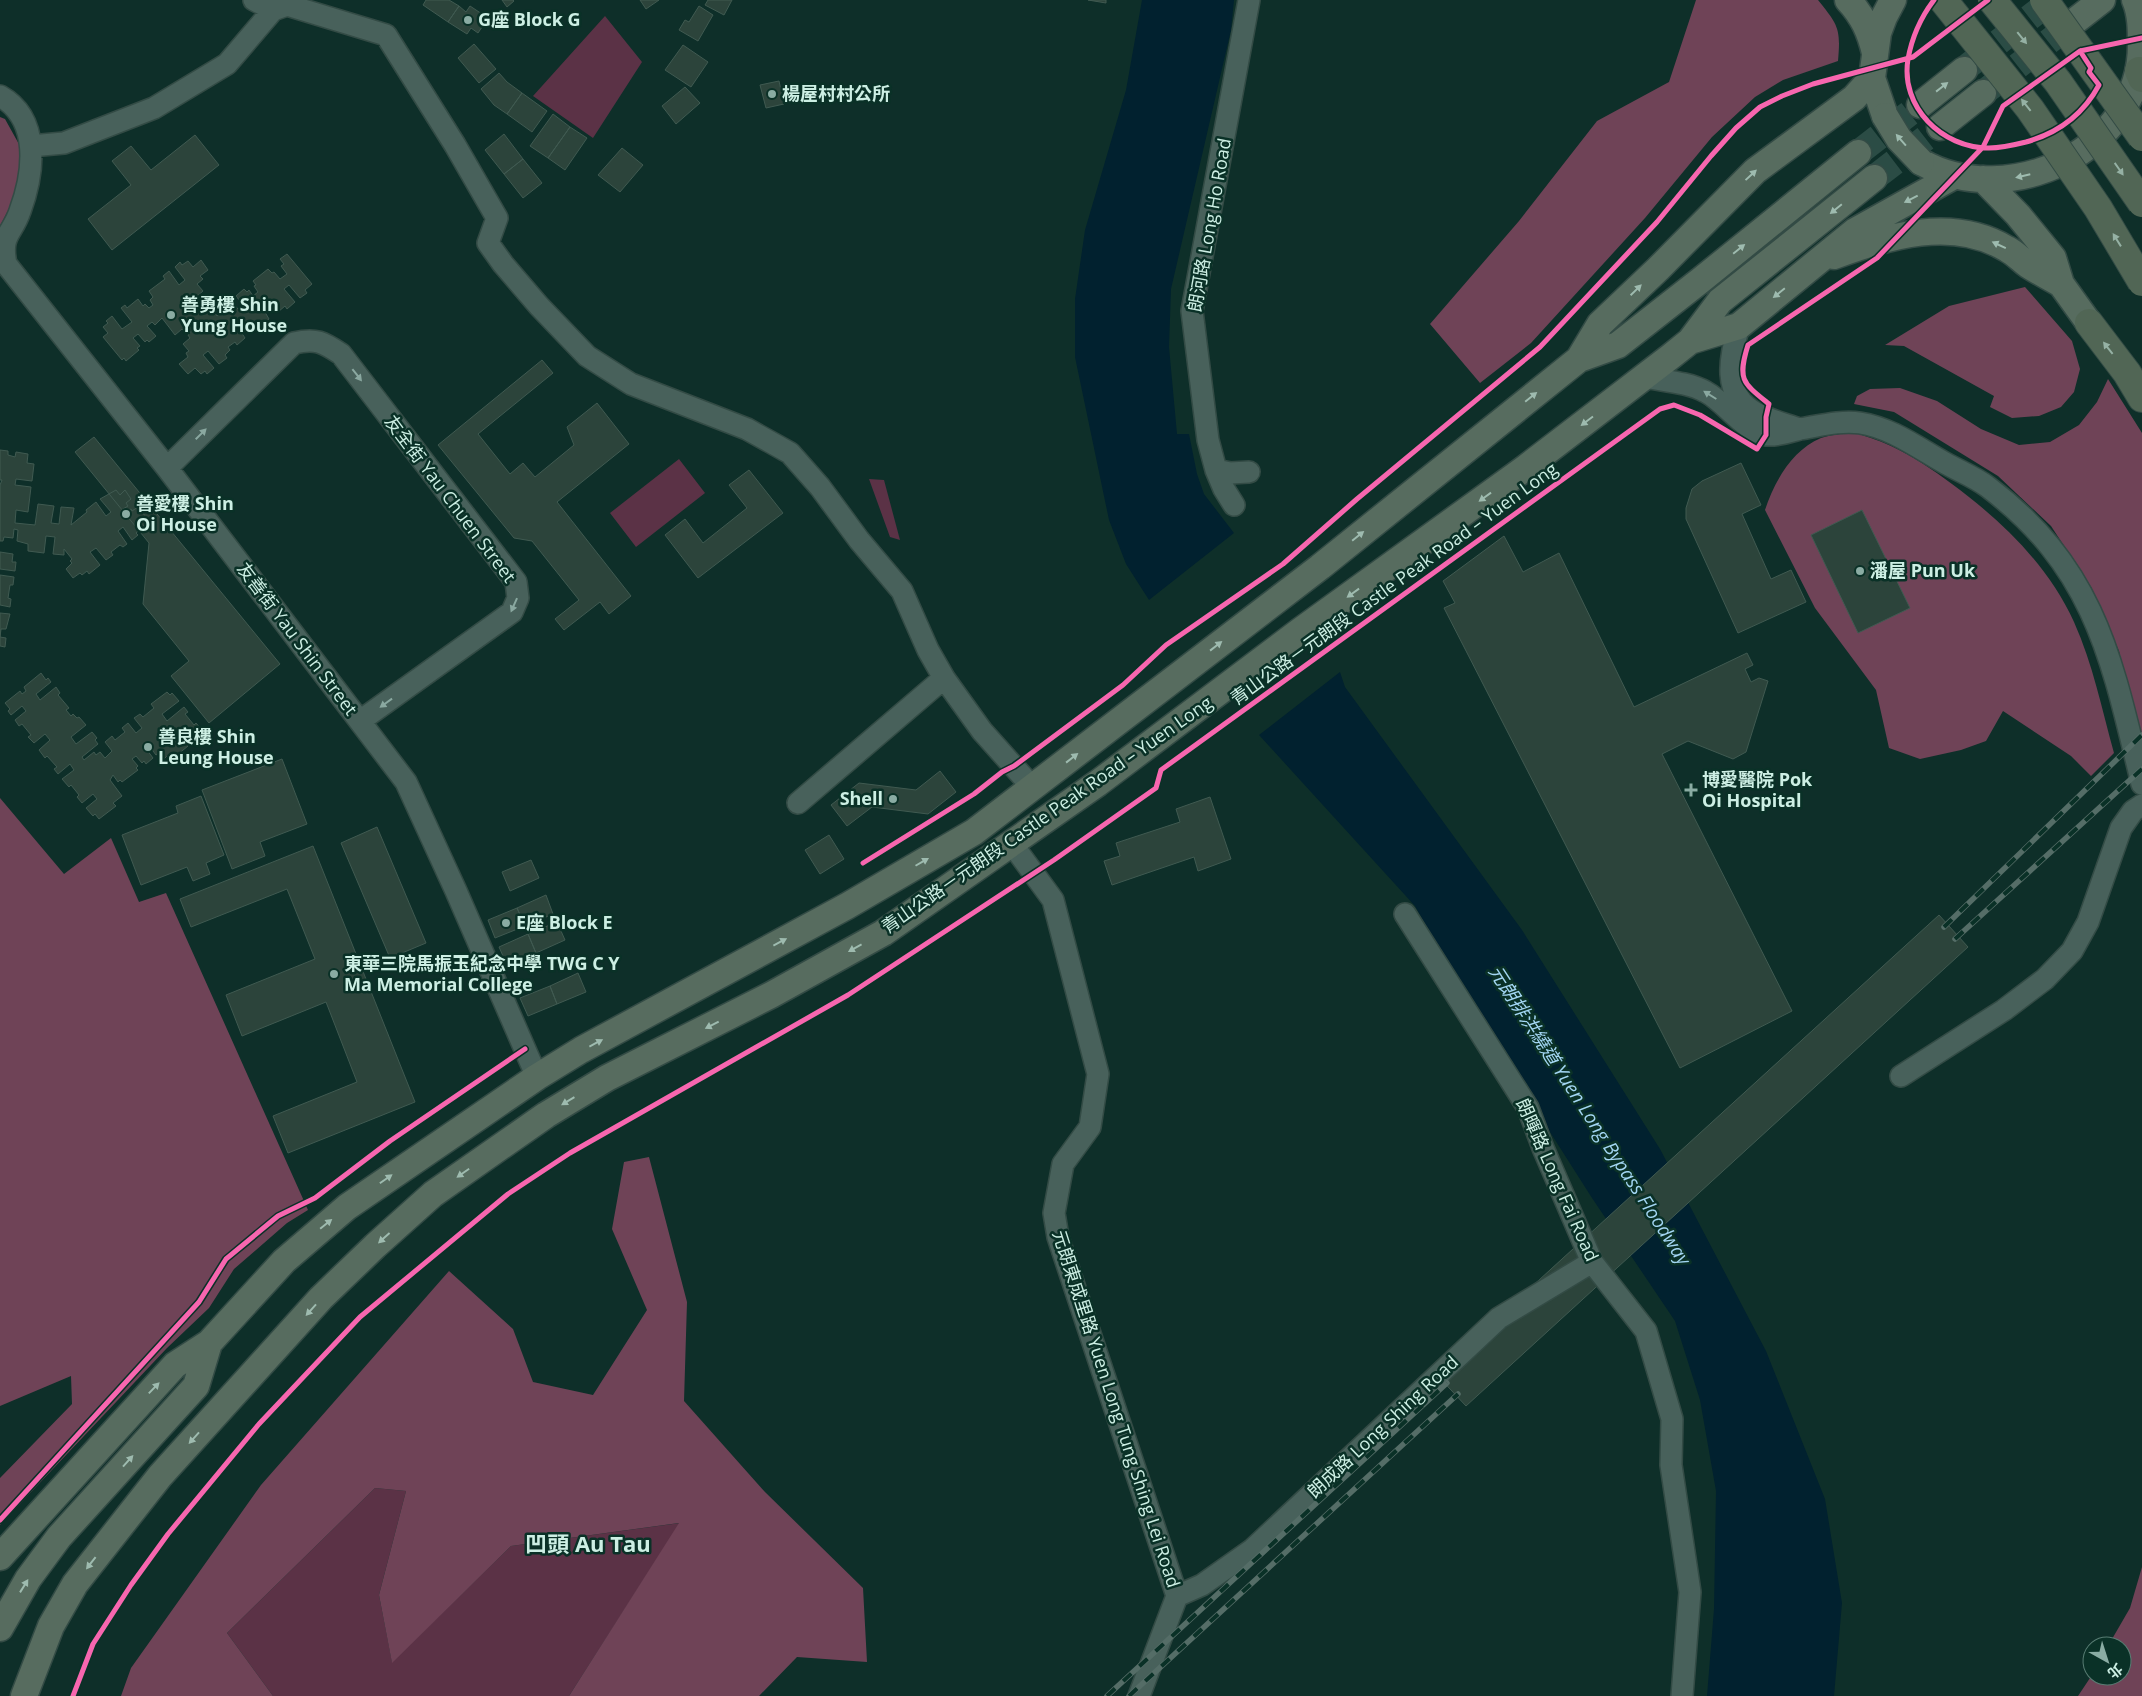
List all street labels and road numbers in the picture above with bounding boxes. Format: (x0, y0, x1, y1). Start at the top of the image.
street label: 朗河路 Long Ho Road (1182, 136, 1236, 314)
street label: 友全街 Yau Chuen Street (380, 410, 522, 587)
street label: 青山公路－元朗段 Castle Peak Road – Yuen Long (1225, 456, 1562, 710)
street label: 友善街 Yau Shin Street (232, 557, 363, 720)
street label: 青山公路－元朗段 Castle Peak Road – Yuen Long (876, 690, 1217, 938)
street label: 朗暉路 Long Fai Road (1511, 1094, 1605, 1265)
street label: 元朗東成里路 Yuen Long Tung Shing Lei Road (1048, 1227, 1186, 1590)
street label: 朗成路 Long Shing Road (1302, 1350, 1463, 1503)

